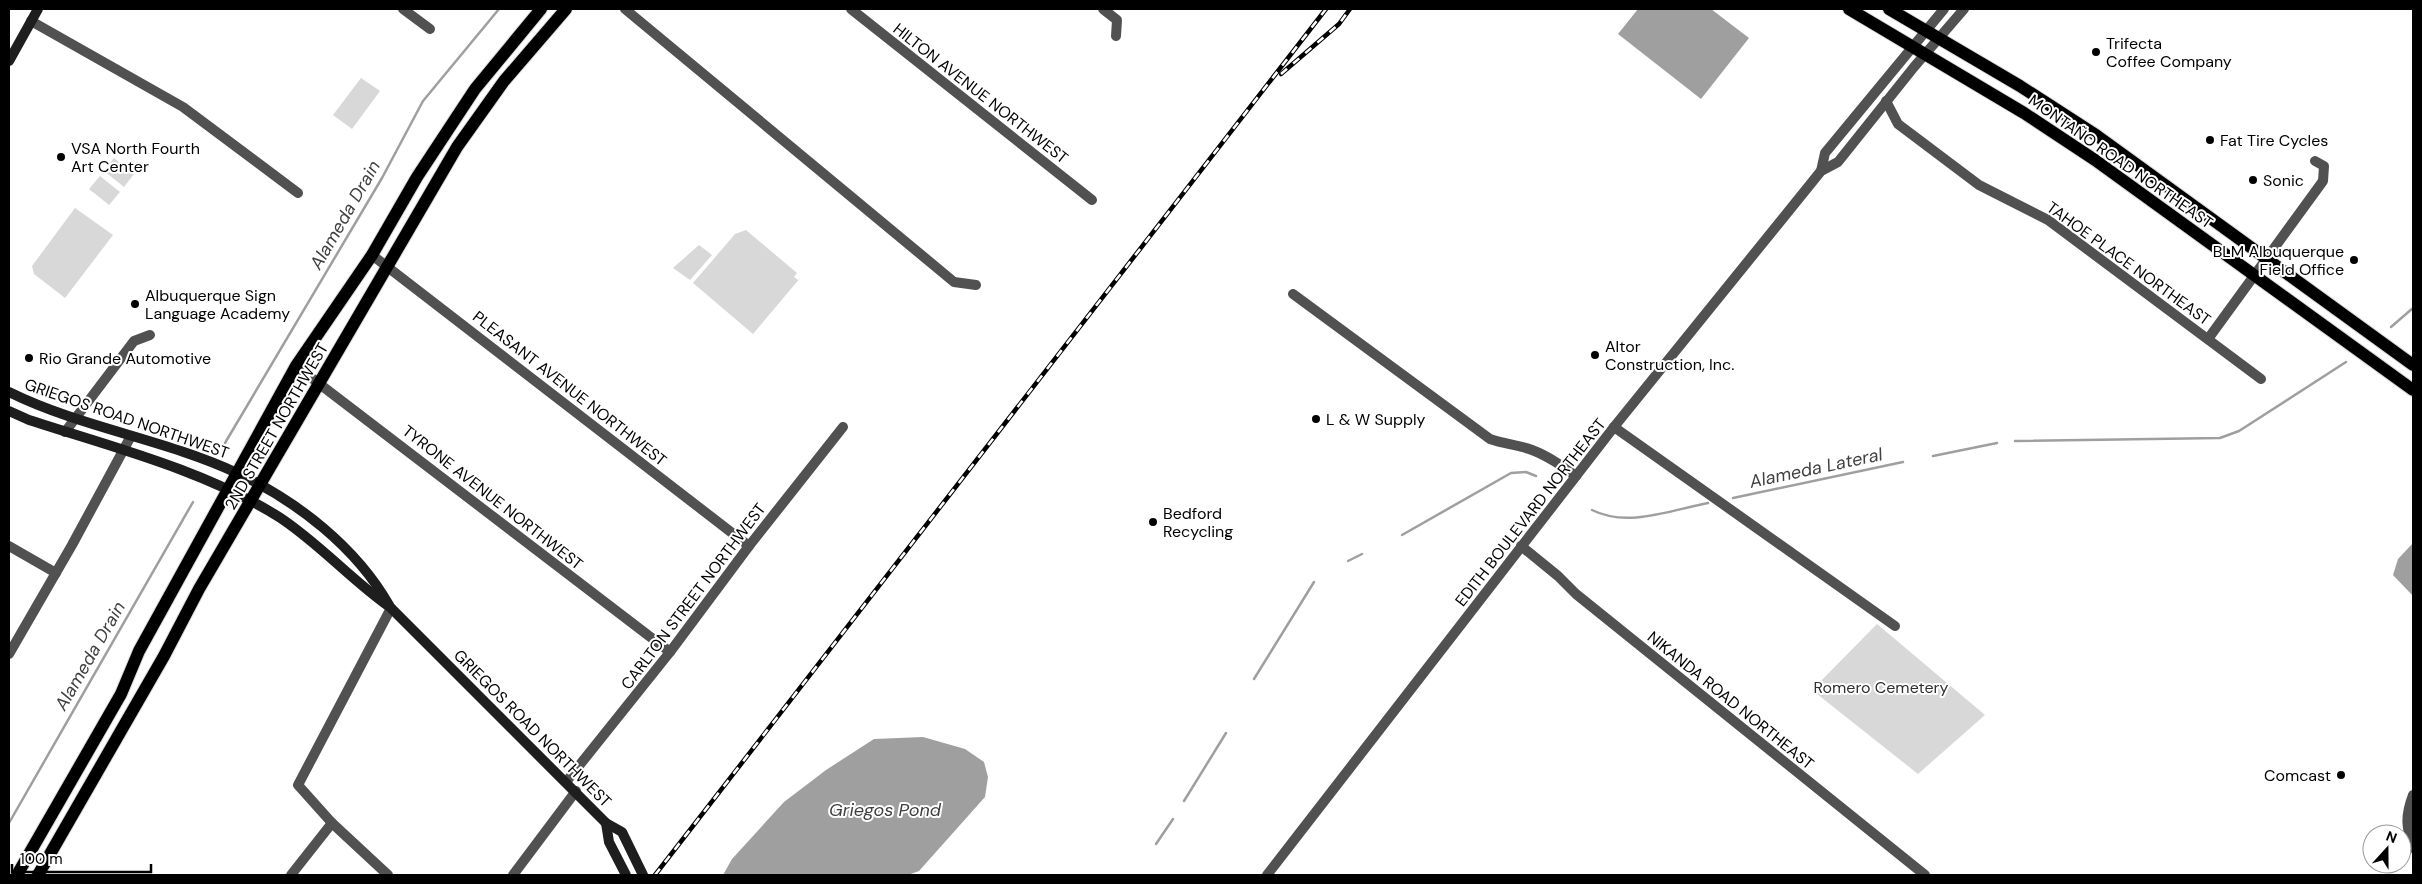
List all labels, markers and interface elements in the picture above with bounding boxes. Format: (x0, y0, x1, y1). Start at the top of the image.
street label: HILTON AVENUE NORTHWEST (889, 19, 1072, 168)
place label: Trifecta Coffee Company (2106, 33, 2232, 72)
marker: Trifecta Coffee Company (2090, 46, 2102, 58)
street label: MONTAÑO ROAD NORTHEAST (2024, 90, 2217, 233)
place label: Fat Tire Cycles (2220, 130, 2328, 151)
marker: Fat Tire Cycles (2204, 134, 2216, 146)
place label: VSA North Fourth Art Center (71, 138, 200, 177)
marker: VSA North Fourth Art Center (55, 151, 67, 163)
water label: Alameda Drain (304, 156, 386, 275)
place label: Sonic (2263, 170, 2304, 191)
marker: Sonic (2247, 174, 2259, 186)
street label: TAHOE PLACE NORTHEAST (2043, 197, 2215, 330)
place label: BLM Albuquerque Field Office (2213, 241, 2344, 280)
marker: BLM Albuquerque Field Office (2348, 254, 2360, 266)
place label: Albuquerque Sign Language Academy (145, 285, 290, 324)
marker: Albuquerque Sign Language Academy (129, 298, 141, 310)
street label: PLEASANT AVENUE NORTHWEST (468, 306, 671, 471)
place label: Altor Construction, Inc. (1605, 336, 1734, 375)
street label: 2ND STREET NORTHWEST (220, 339, 333, 514)
place label: Rio Grande Automotive (39, 348, 211, 369)
marker: Altor Construction, Inc. (1589, 349, 1601, 361)
marker: Rio Grande Automotive (23, 352, 35, 364)
street label: GRIEGOS ROAD NORTHWEST (22, 374, 232, 463)
place label: L & W Supply (1326, 409, 1425, 430)
marker: L & W Supply (1310, 413, 1322, 425)
street label: EDITH BOULEVARD NORTHEAST (1450, 414, 1610, 611)
street label: TYRONE AVENUE NORTHWEST (398, 420, 587, 574)
water label: Alameda Lateral (1746, 442, 1886, 494)
street label: CARLTON STREET NORTHWEST (616, 499, 770, 694)
place label: Bedford Recycling (1163, 503, 1233, 542)
marker: Bedford Recycling (1147, 516, 1159, 528)
water label: Alameda Drain (49, 597, 131, 716)
street label: NIKANDA ROAD NORTHEAST (1643, 627, 1818, 774)
street label: GRIEGOS ROAD NORTHWEST (449, 645, 616, 812)
park label: Romero Cemetery (1814, 677, 1948, 698)
place label: Comcast (2264, 765, 2331, 786)
marker: Comcast (2335, 769, 2347, 781)
water label: Griegos Pond (829, 798, 942, 822)
north arrow (2362, 824, 2412, 874)
text: N (2384, 827, 2400, 847)
scale bar (12, 842, 151, 874)
text: 100 m (20, 849, 63, 869)

